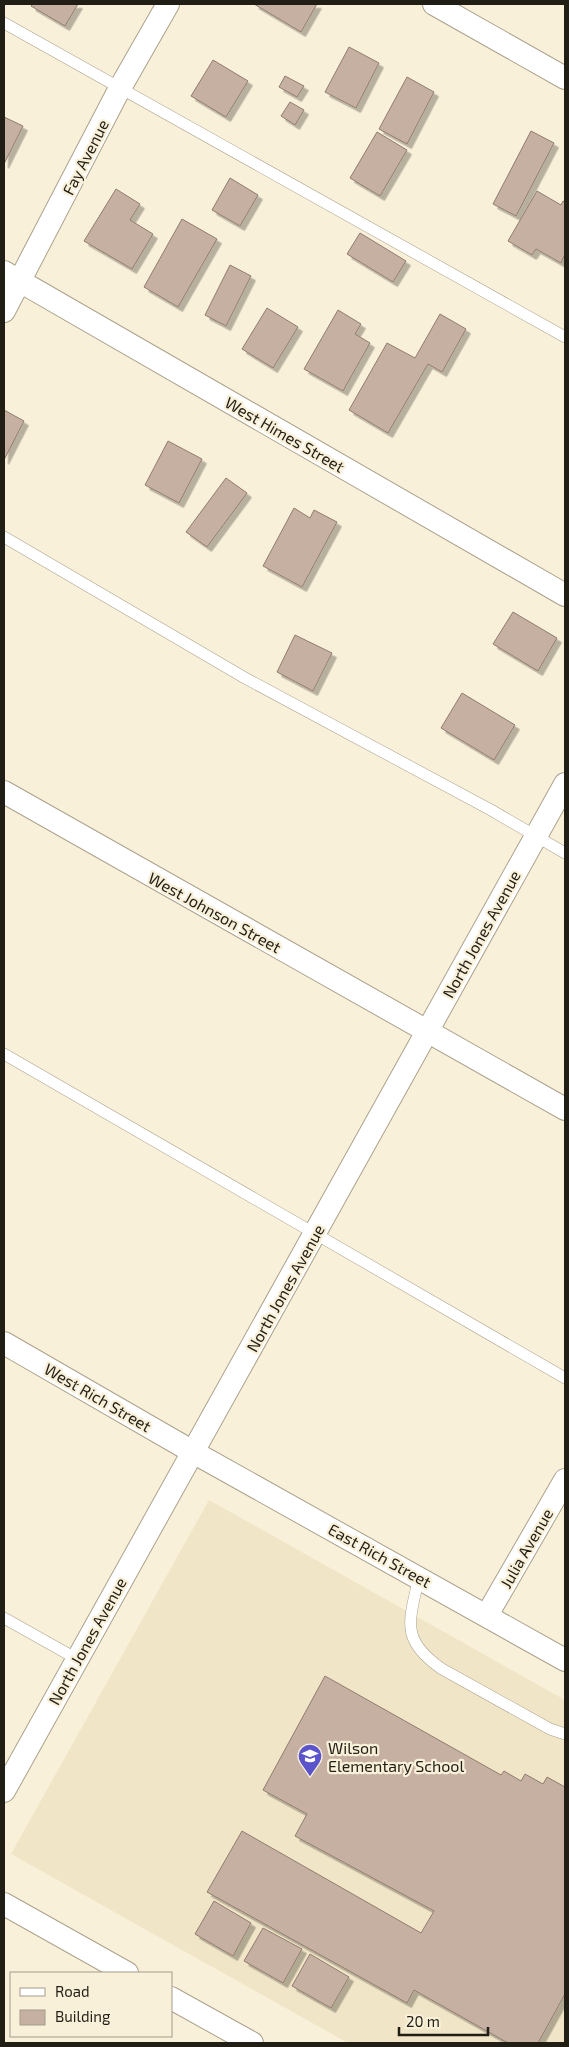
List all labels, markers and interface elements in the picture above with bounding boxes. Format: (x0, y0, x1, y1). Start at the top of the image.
street label: Fay Avenue (58, 116, 112, 198)
street label: West Himes Street (222, 392, 348, 476)
street label: North Jones Avenue (438, 867, 524, 1001)
street label: West Johnson Street (145, 868, 285, 956)
street label: North Jones Avenue (242, 1221, 328, 1355)
street label: West Rich Street (41, 1359, 155, 1435)
street label: Julia Avenue (496, 1505, 556, 1591)
street label: East Rich Street (325, 1519, 435, 1591)
street label: North Jones Avenue (44, 1574, 130, 1708)
place label: Wilson Elementary School (328, 1738, 464, 1775)
school or university icon: Wilson Elementary School (297, 1743, 323, 1777)
legend (10, 1972, 172, 2037)
text: Road (55, 1982, 90, 2000)
scale bar (399, 2004, 488, 2036)
text: Building (55, 2007, 111, 2025)
text: 20 m (406, 2012, 440, 2030)

